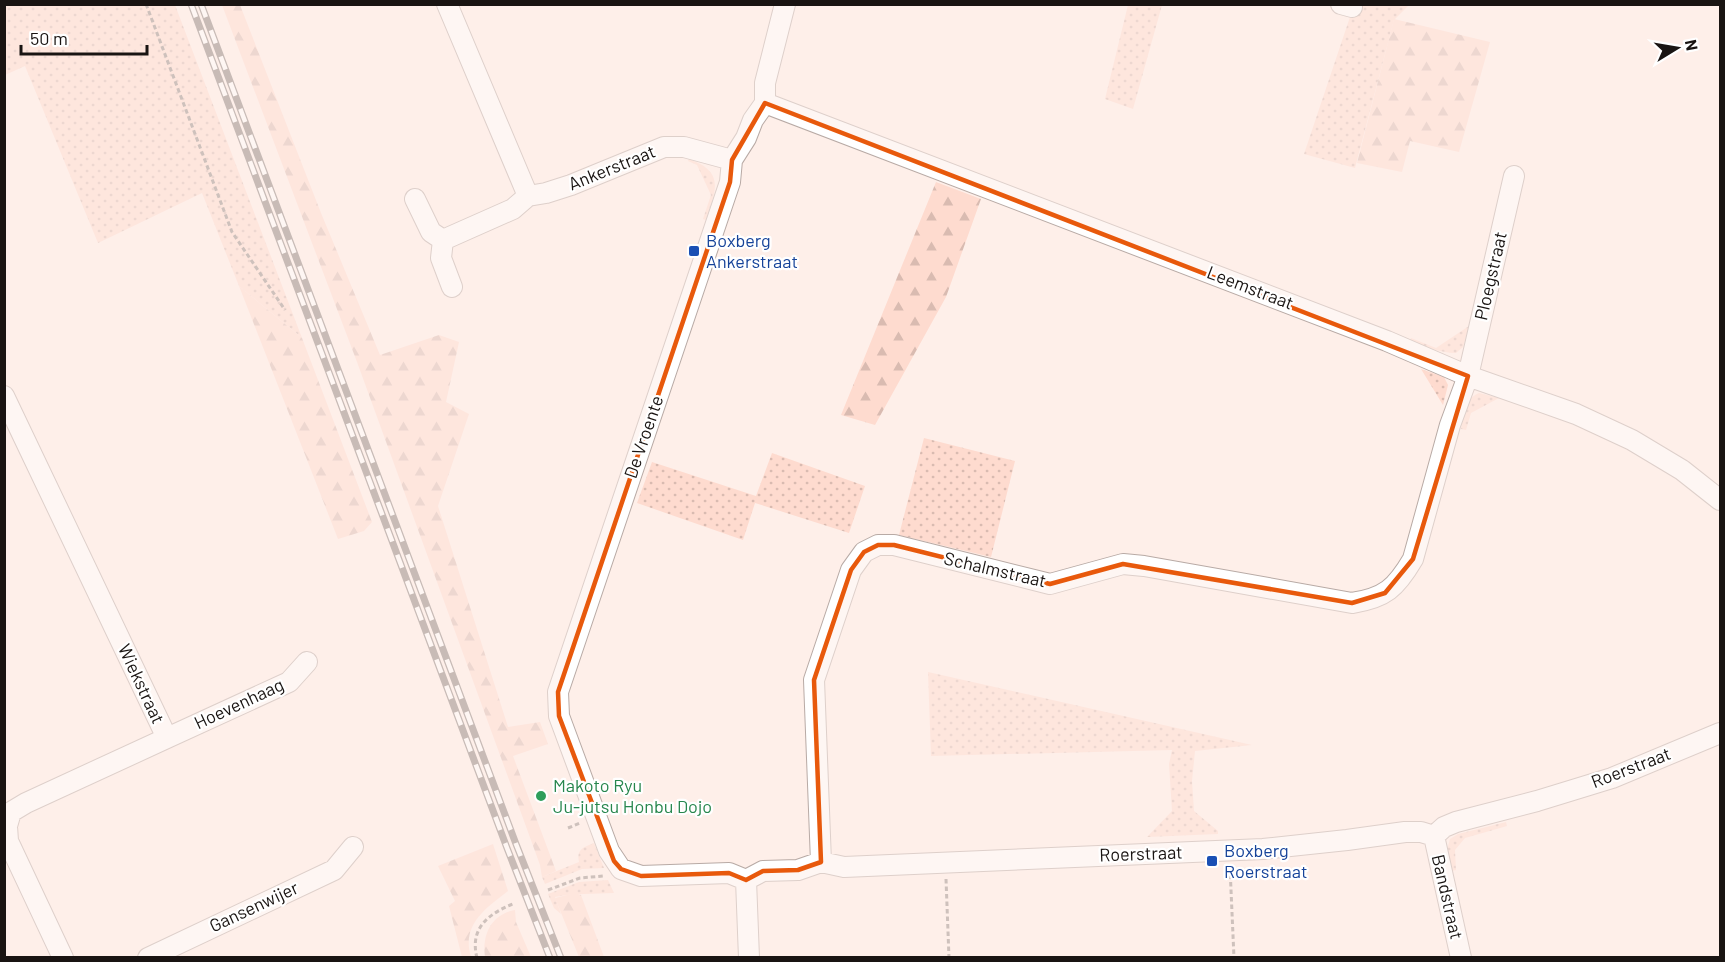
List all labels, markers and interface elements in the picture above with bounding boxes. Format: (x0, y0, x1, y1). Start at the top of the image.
scale bar (21, 18, 147, 56)
north arrow (1647, 18, 1707, 78)
text: 50 m (30, 27, 68, 49)
text: N (1682, 38, 1703, 52)
street label: Ankerstraat (565, 140, 658, 194)
place label: Boxberg Ankerstraat (706, 229, 798, 272)
street label: Ploegstraat (1469, 229, 1511, 322)
marker: Boxberg Ankerstraat (687, 244, 701, 258)
street label: Leemstraat (1204, 261, 1297, 314)
street label: De Vroente (619, 392, 667, 481)
street label: Schalmstraat (942, 547, 1049, 591)
street label: Wiekstraat (114, 640, 170, 727)
street label: Hoevenhaag (190, 673, 287, 733)
street label: Roerstraat (1588, 742, 1674, 792)
place label: Makoto Ryu Ju-jutsu Honbu Dojo (553, 774, 712, 817)
marker: Makoto Ryu Ju-jutsu Honbu Dojo (534, 789, 548, 803)
place label: Boxberg Roerstraat (1224, 839, 1307, 882)
street label: Roerstraat (1099, 841, 1183, 865)
street label: Bandstraat (1428, 852, 1468, 941)
marker: Boxberg Roerstraat (1205, 854, 1219, 868)
street label: Gansenwijer (206, 876, 302, 936)

